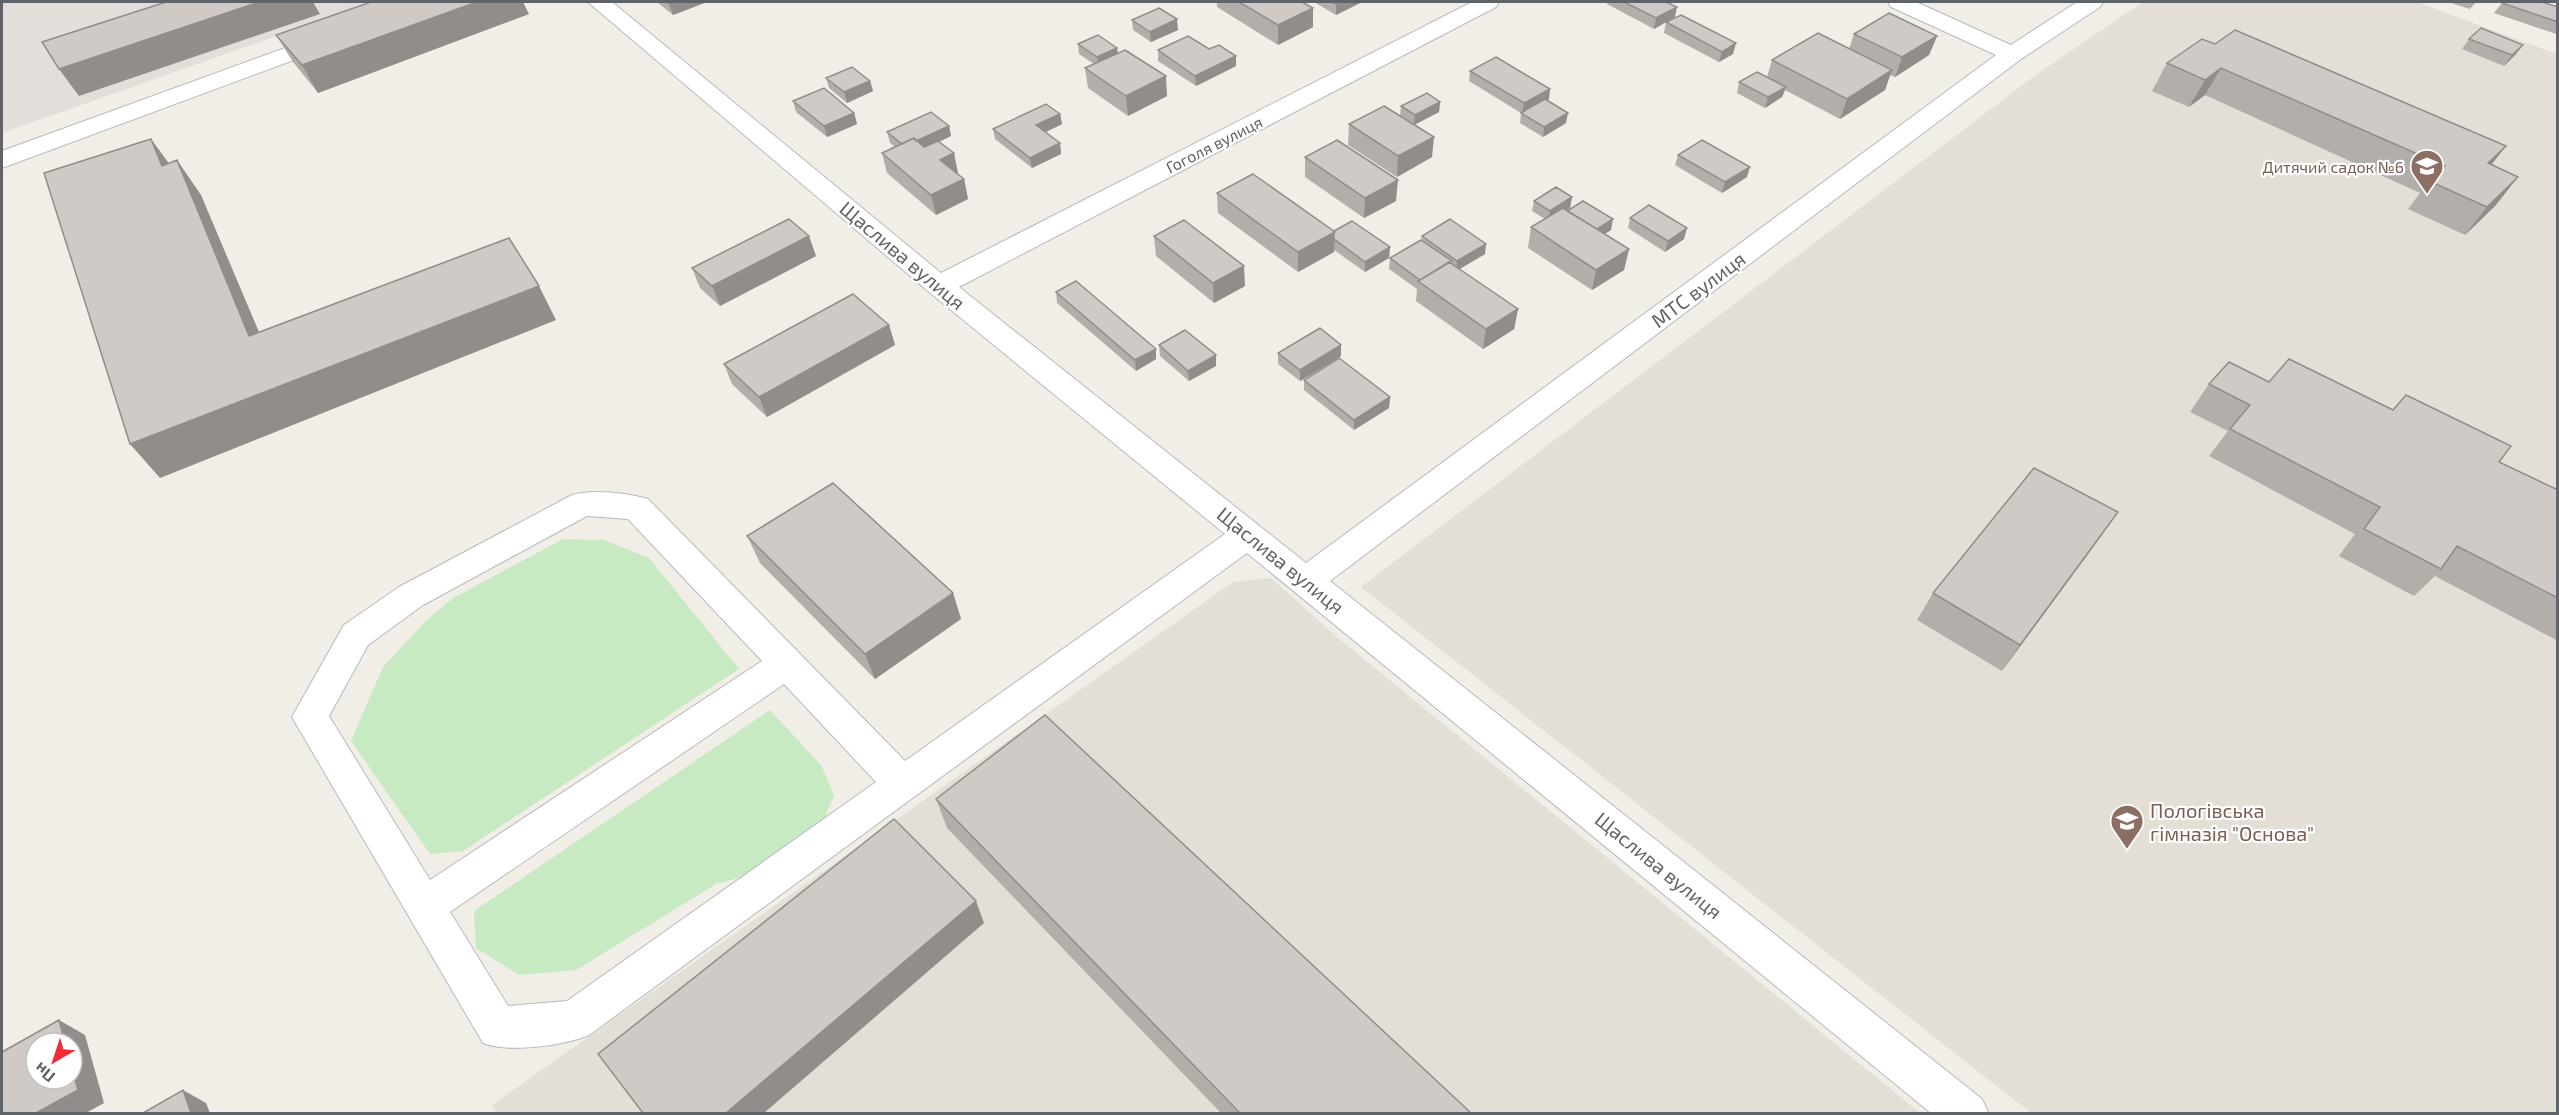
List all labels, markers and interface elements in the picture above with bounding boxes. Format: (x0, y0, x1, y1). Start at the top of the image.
street label: Гоголя вулиця (1163, 112, 1266, 177)
school or university icon: Дитячий садок №6 (2409, 148, 2445, 195)
place label: Дитячий садок №6 (2263, 157, 2404, 176)
street label: Щаслива вулиця (835, 196, 971, 315)
street label: МТС вулиця (1646, 246, 1750, 333)
street label: Щаслива вулиця (1212, 502, 1349, 619)
place label: Пологівська гімназія "Основа" (2150, 798, 2314, 845)
school or university icon: Пологівська гімназія "Основа" (2109, 803, 2145, 850)
street label: Щаслива вулиця (1590, 807, 1727, 924)
north arrow (24, 1031, 84, 1091)
text: Пн (30, 1059, 58, 1087)

